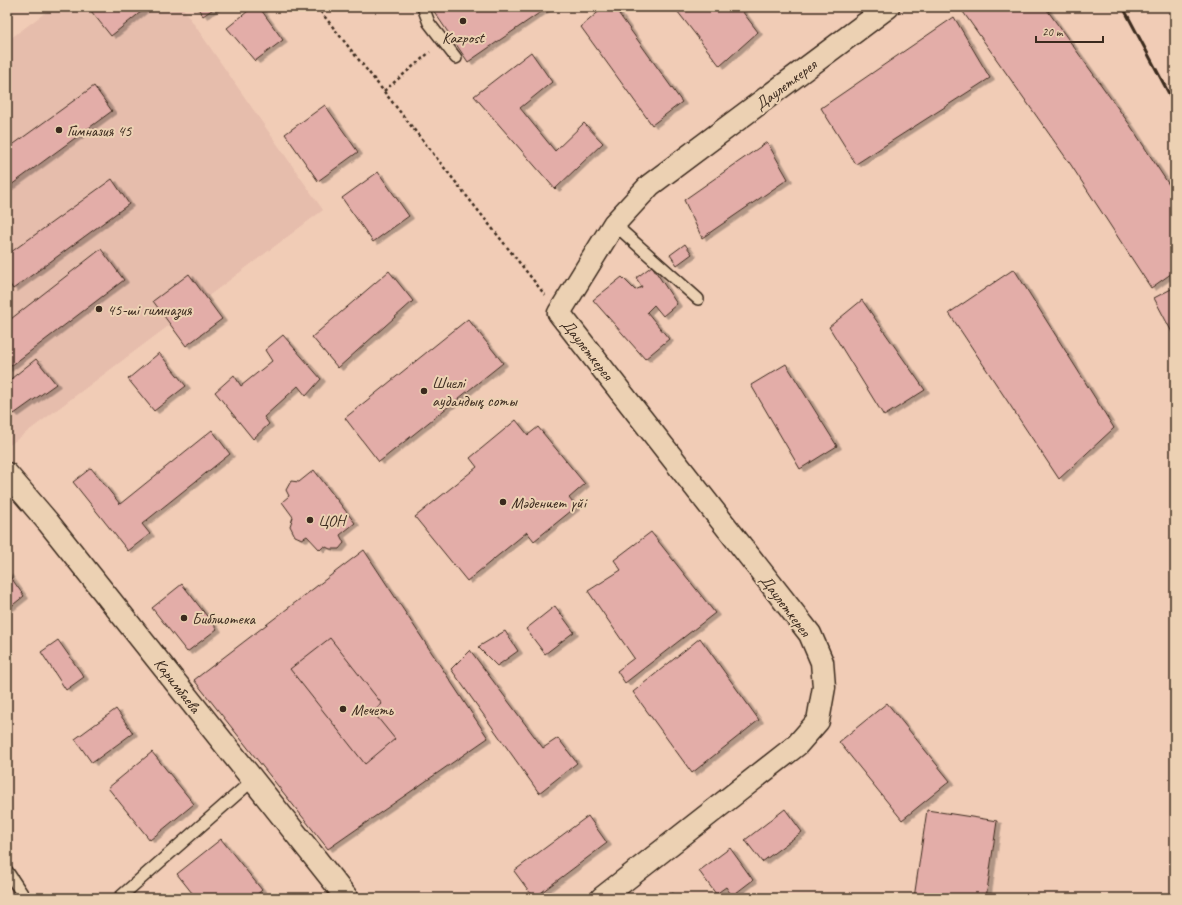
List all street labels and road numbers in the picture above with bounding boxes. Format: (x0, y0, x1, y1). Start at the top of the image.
street label: Даулеткерея (751, 54, 822, 115)
street label: Даулеткерея (557, 315, 618, 386)
street label: Даулеткерея (755, 571, 816, 642)
street label: Каримбаева (150, 654, 206, 718)

